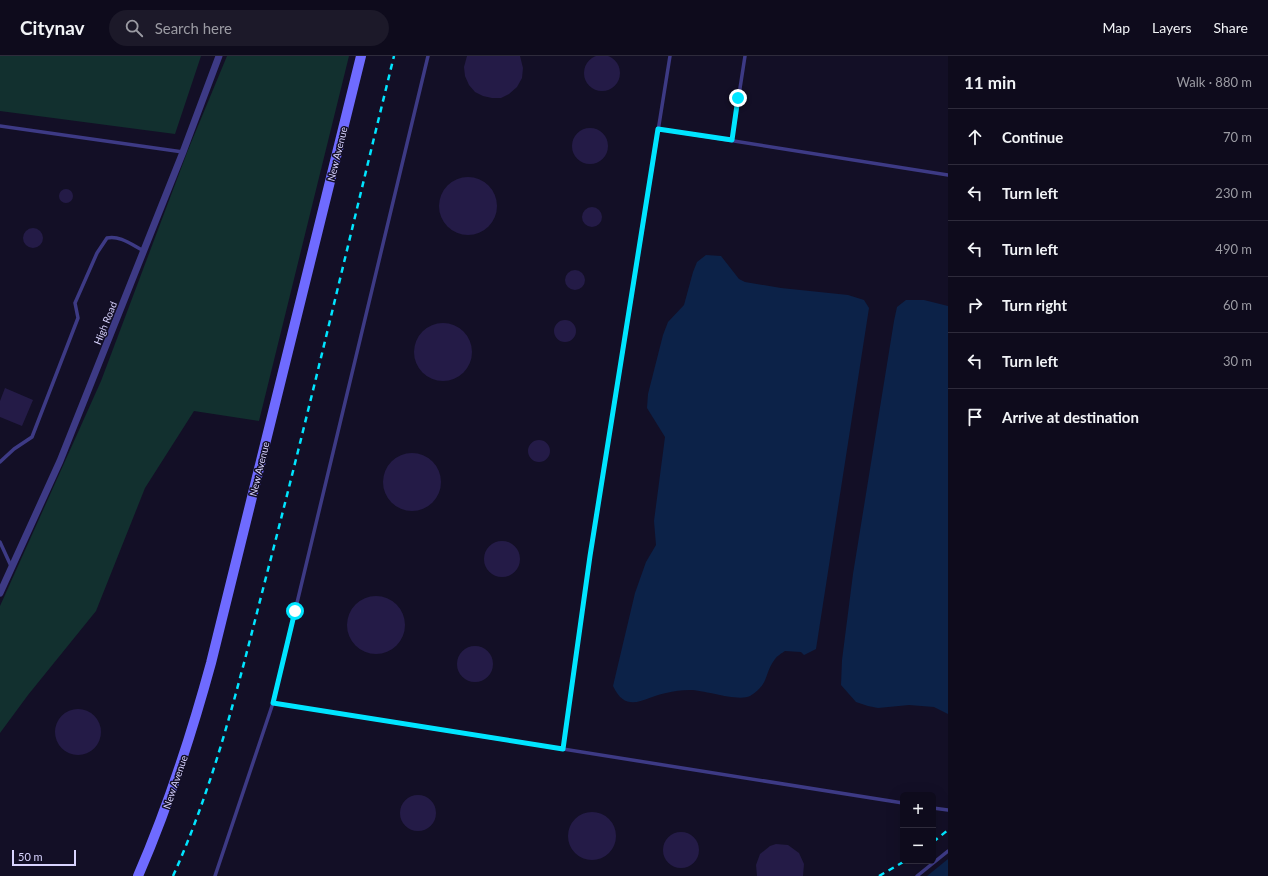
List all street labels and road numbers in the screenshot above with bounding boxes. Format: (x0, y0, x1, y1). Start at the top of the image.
street label: New Avenue (324, 126, 350, 182)
street label: High Road (91, 300, 119, 346)
street label: New Avenue (246, 441, 272, 497)
street label: New Avenue (160, 754, 190, 810)

